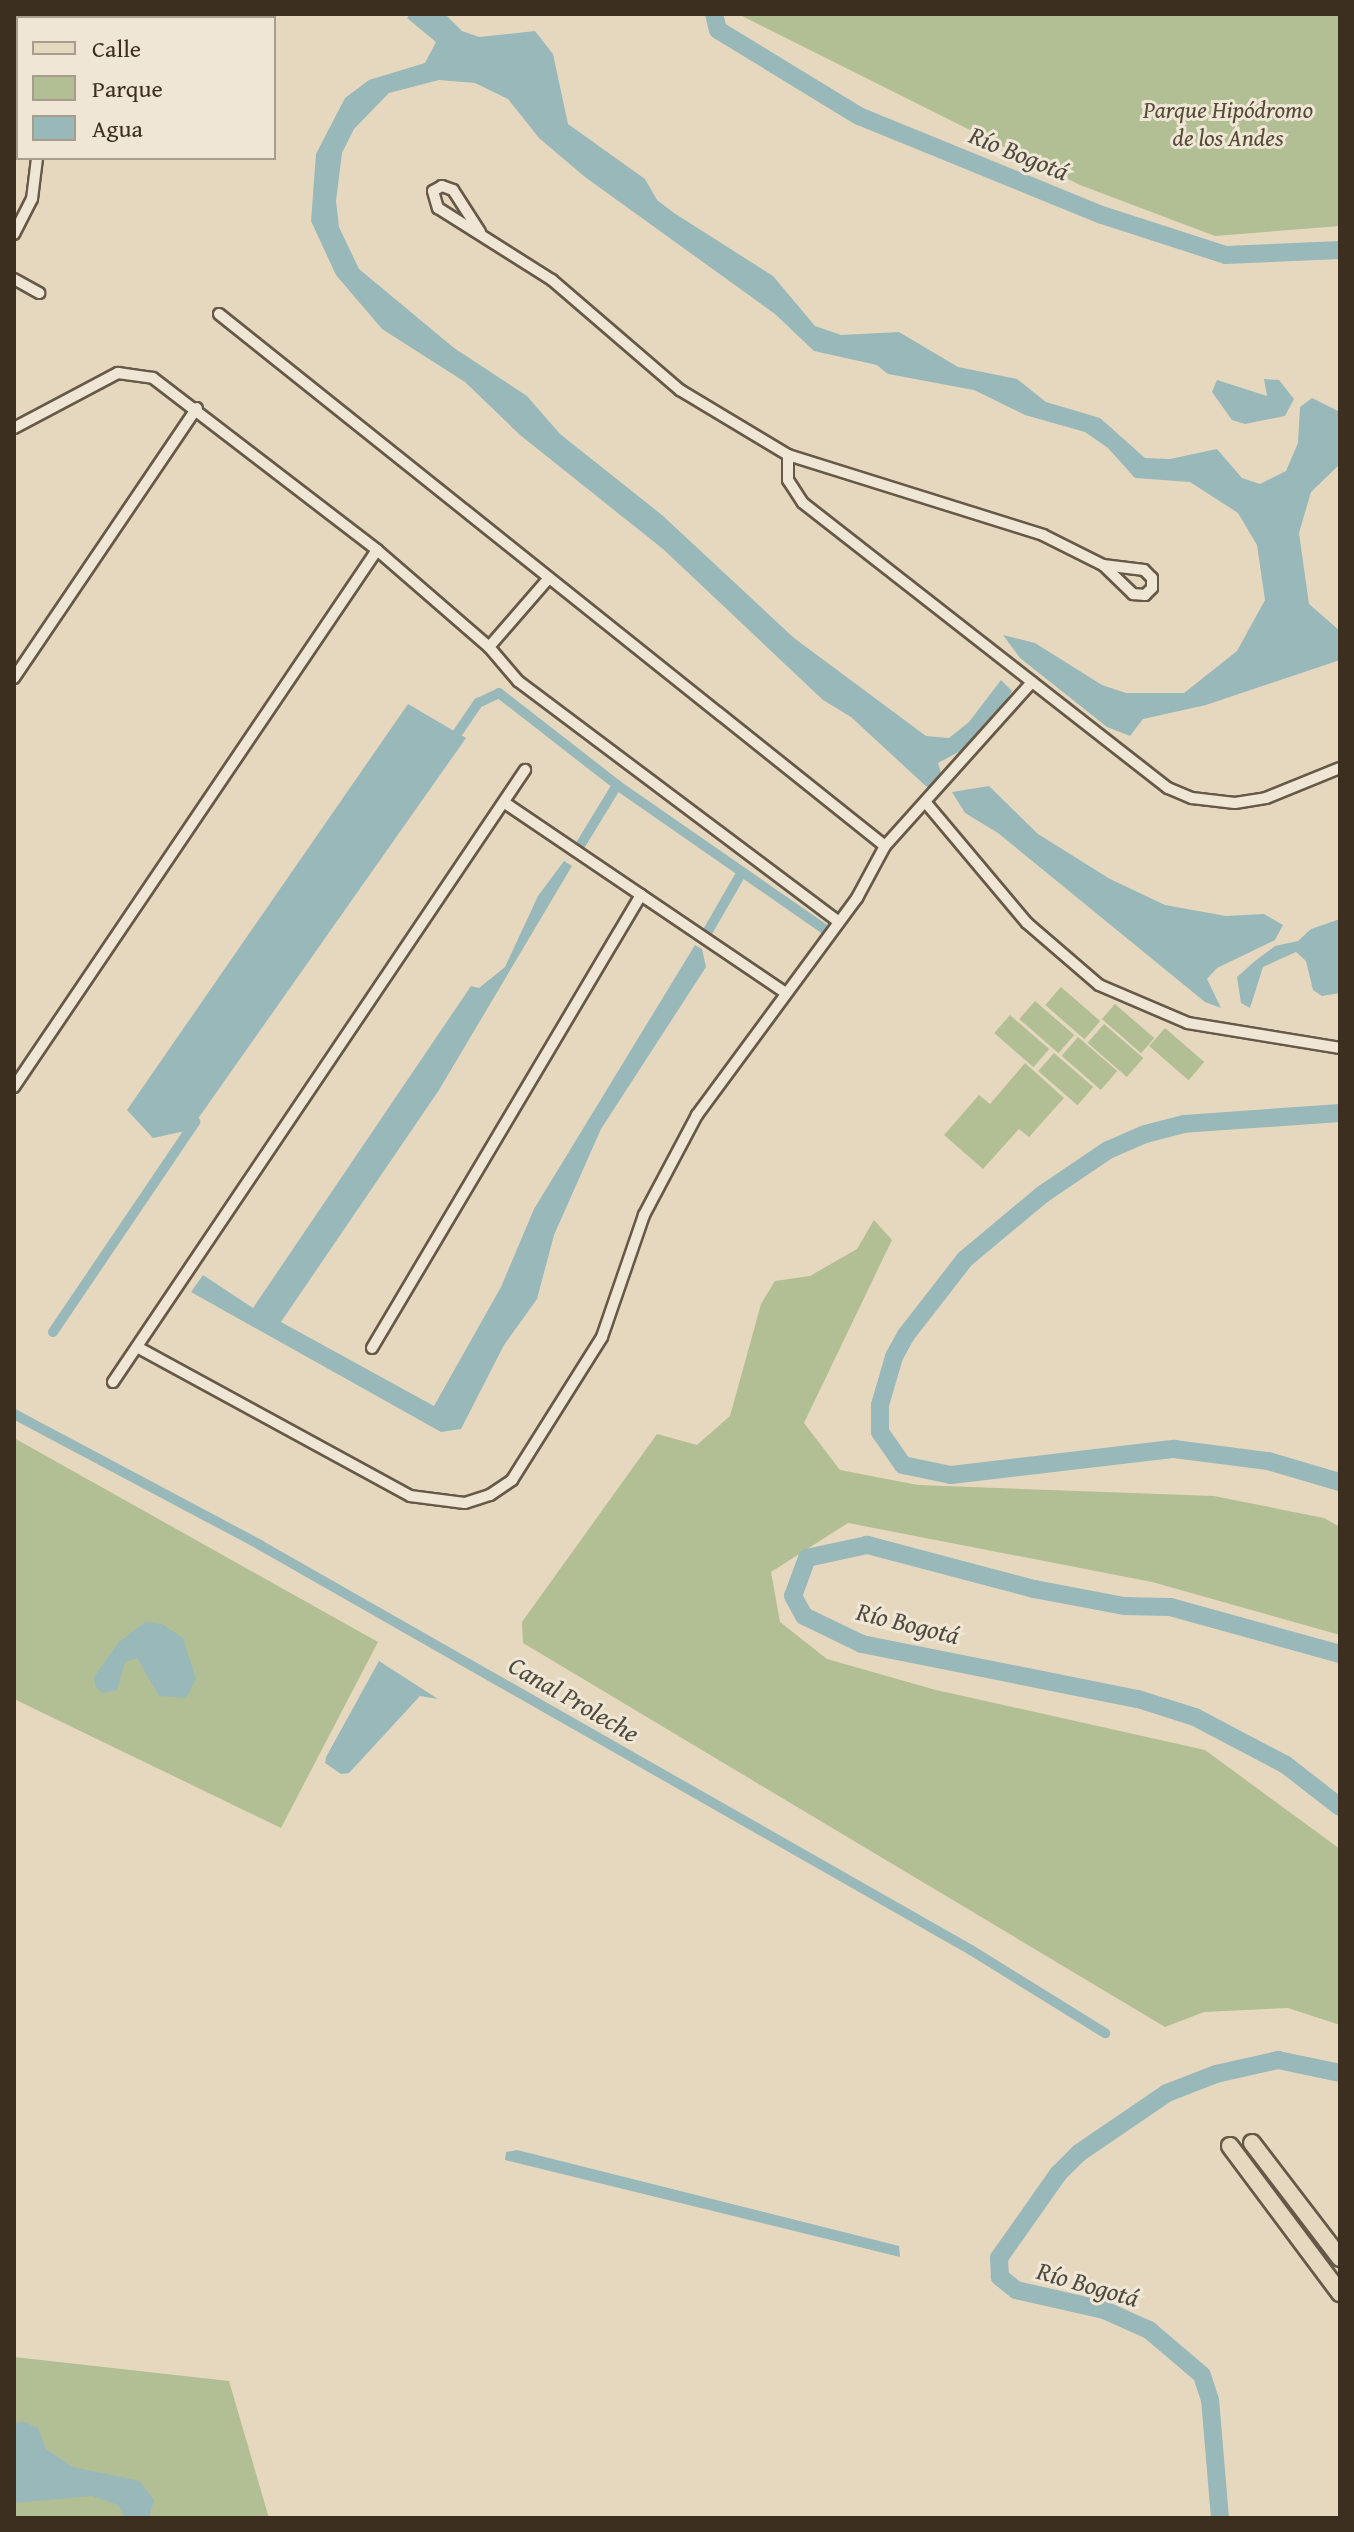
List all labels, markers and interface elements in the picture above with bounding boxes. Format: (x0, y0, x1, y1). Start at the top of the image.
legend (16, 16, 276, 160)
text: Calle (92, 31, 141, 66)
text: Parque (92, 71, 163, 106)
park label: Parque Hipódromo de los Andes (1143, 96, 1313, 152)
text: Agua (92, 111, 143, 146)
water label: Río Bogotá (965, 119, 1073, 187)
water label: Río Bogotá (854, 1595, 962, 1651)
water label: Canal Proleche (503, 1649, 645, 1749)
water label: Río Bogotá (1033, 2255, 1143, 2313)

